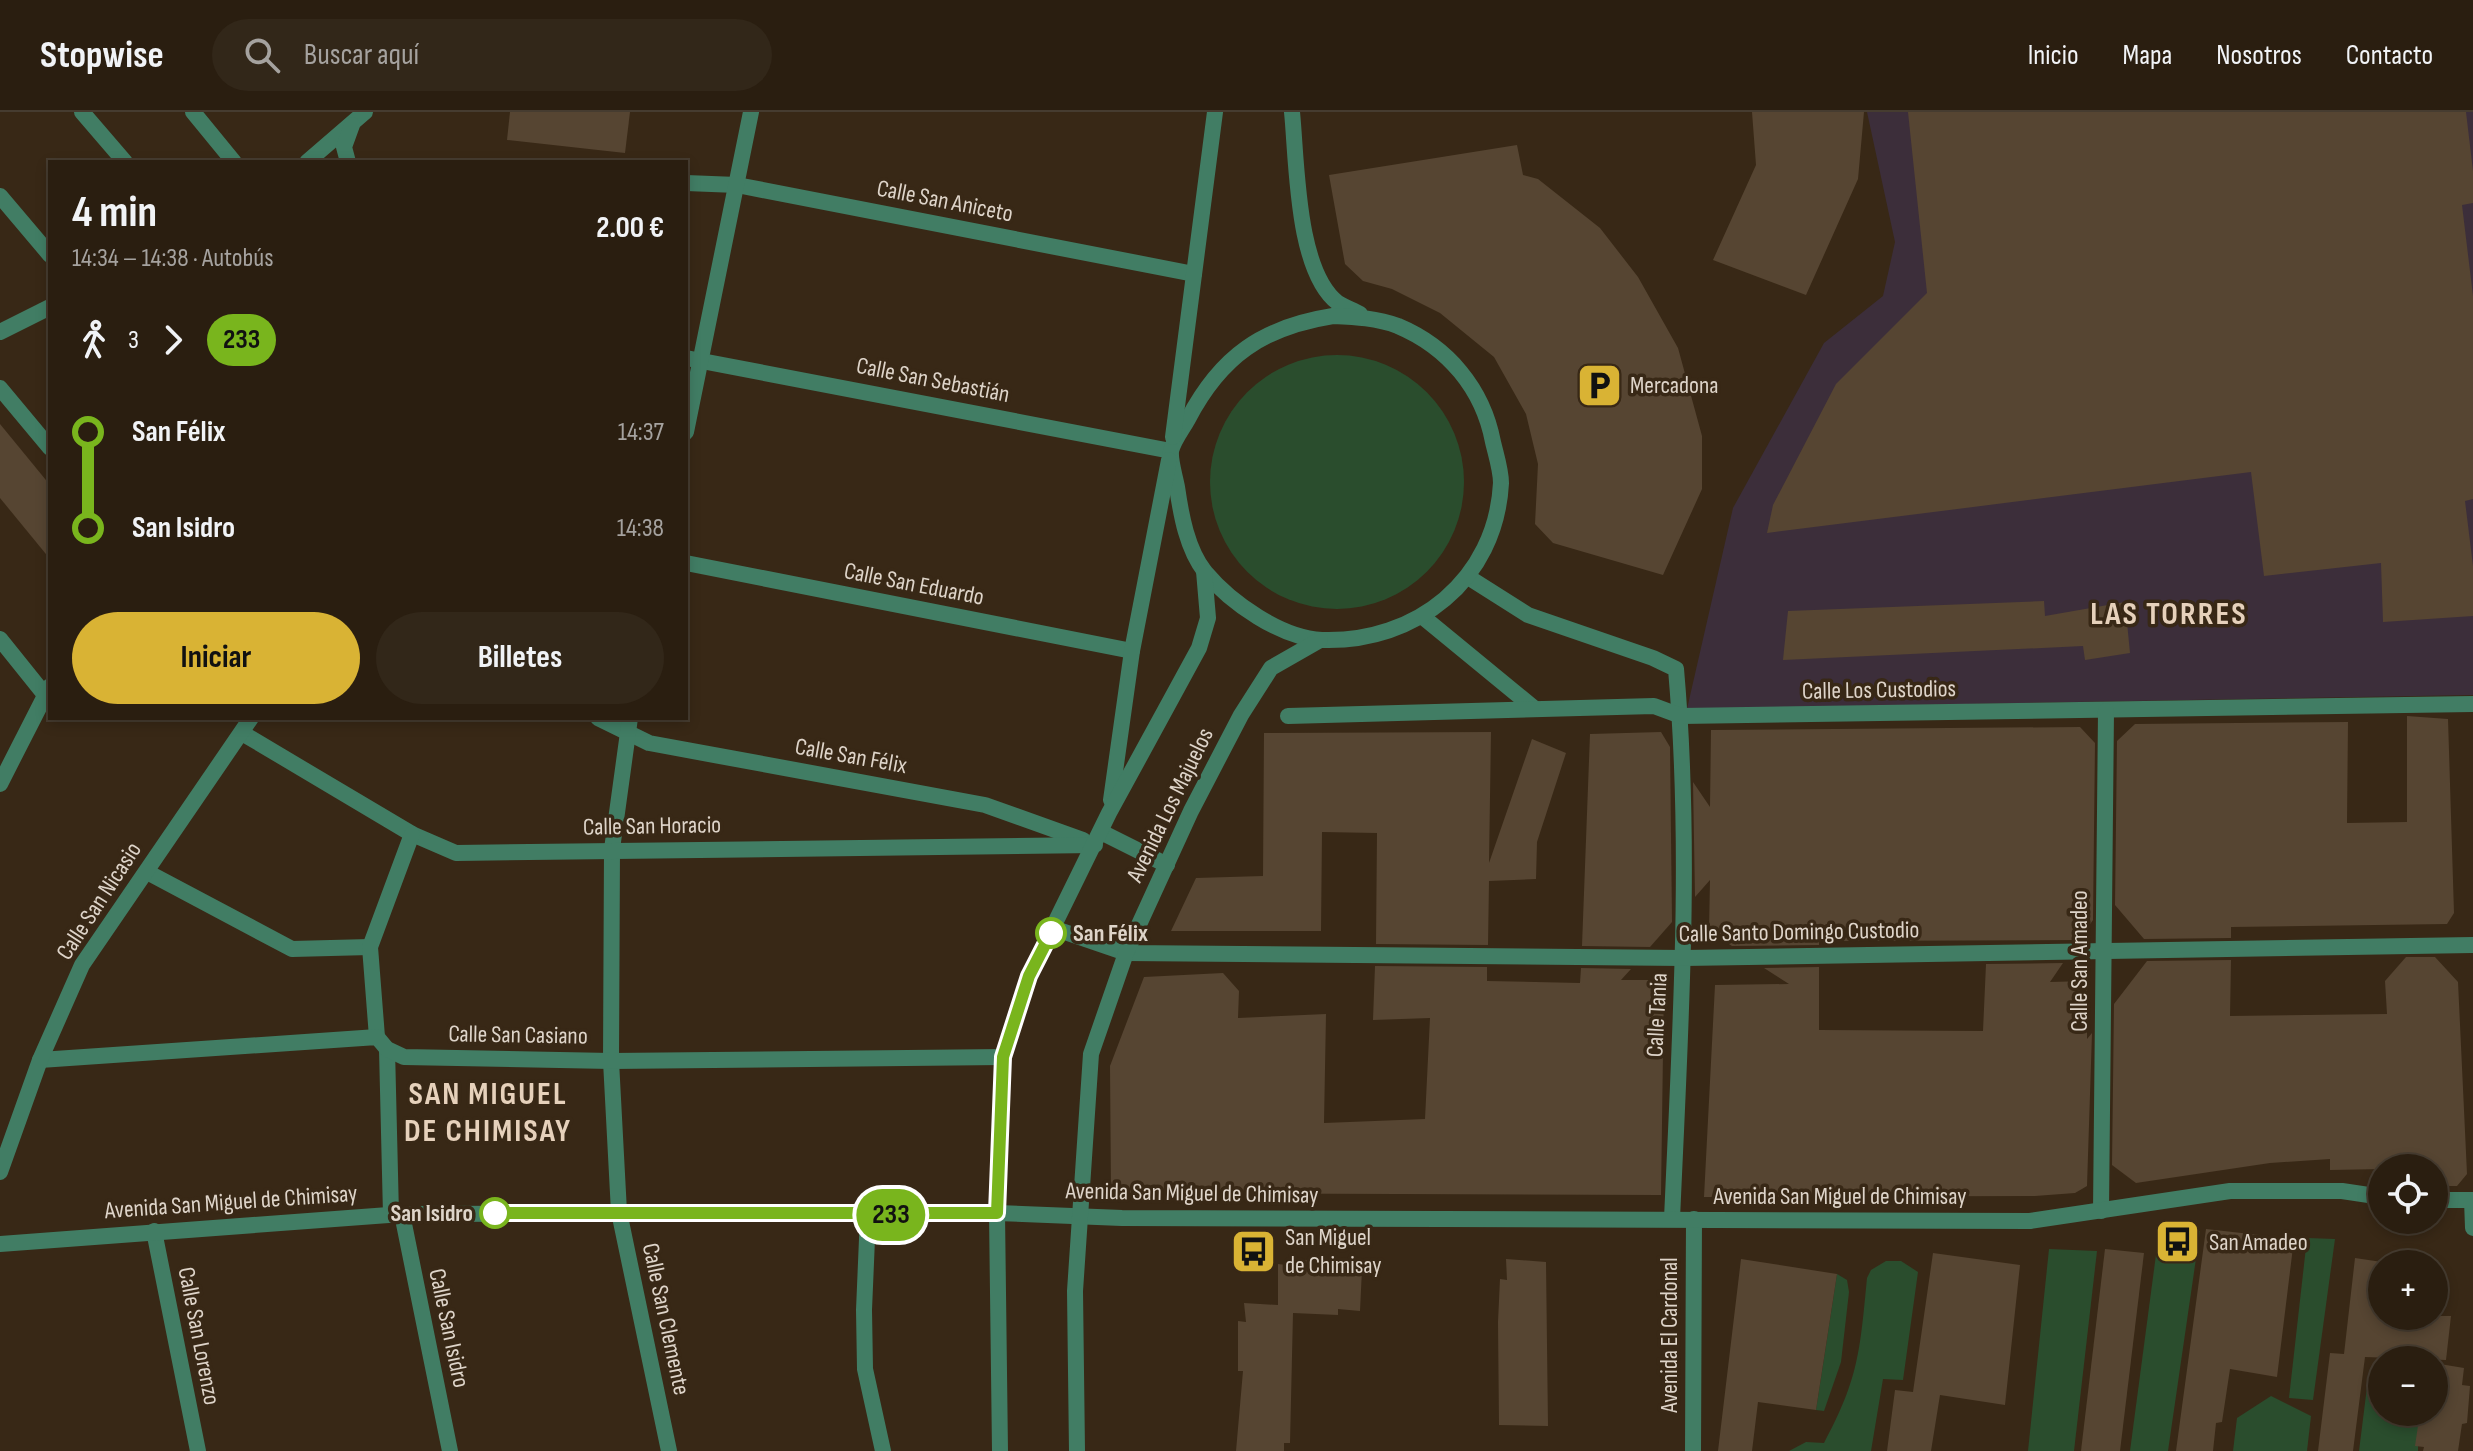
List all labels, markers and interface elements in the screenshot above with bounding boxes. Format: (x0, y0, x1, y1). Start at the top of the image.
search box (212, 19, 772, 91)
text: Stopwise (40, 33, 164, 78)
icon: search (240, 33, 284, 77)
text: Buscar aquí (304, 37, 419, 73)
text: Inicio (2028, 39, 2079, 72)
text: Mapa (2123, 39, 2172, 72)
text: Nosotros (2216, 39, 2302, 72)
text: Contacto (2346, 39, 2433, 72)
street label: Calle San Aniceto (874, 174, 1016, 228)
text: 4 min (72, 186, 157, 239)
text: 2.00 € (596, 210, 664, 246)
text: 14:34 – 14:38 · Autobús (72, 243, 274, 274)
icon: walk (72, 318, 116, 362)
icon: forward (151, 318, 195, 362)
text: 233 (223, 323, 260, 356)
text: 3 (128, 325, 139, 356)
street label: Calle San Sebastián (854, 351, 1012, 409)
parking icon: Mercadona (1575, 361, 1623, 409)
place label: Mercadona (1630, 371, 1718, 400)
text: San Félix (132, 414, 226, 450)
text: 14:37 (618, 417, 664, 448)
text: San Isidro (132, 510, 235, 546)
text: 14:38 (617, 513, 664, 544)
street label: Calle San Eduardo (842, 556, 986, 612)
district label: LAS TORRES (2090, 595, 2248, 634)
button: Iniciar (72, 612, 360, 704)
button: Billetes (376, 612, 664, 704)
street label: Calle Los Custodios (1802, 674, 1956, 706)
street label: Avenida Los Majuelos (1120, 723, 1220, 888)
street label: Calle San Félix (793, 732, 909, 780)
street label: Calle San Horacio (583, 810, 721, 842)
street label: Calle San Nicasio (50, 837, 148, 965)
street label: Calle San Amadeo (2065, 890, 2094, 1032)
street label: Calle Santo Domingo Custodio (1678, 915, 1920, 949)
marker: San Félix (1036, 918, 1066, 948)
place label: San Félix (1073, 919, 1148, 948)
street label: Calle Tania (1640, 972, 1674, 1058)
street label: Calle San Casiano (448, 1019, 588, 1051)
district label: SAN MIGUEL DE CHIMISAY (404, 1075, 572, 1151)
map controls (2368, 1154, 2448, 1426)
button: locate (2368, 1154, 2448, 1234)
street label: Avenida San Miguel de Chimisay (1064, 1176, 1319, 1210)
street label: Avenida San Miguel de Chimisay (103, 1179, 358, 1225)
street label: Avenida San Miguel de Chimisay (1713, 1182, 1966, 1211)
line badge: 233 (845, 1189, 937, 1241)
marker: San Isidro (480, 1198, 510, 1228)
text: 233 (872, 1198, 910, 1231)
place label: San Isidro (390, 1199, 473, 1228)
bus stop icon: San Amadeo (2154, 1218, 2202, 1266)
place label: San Miguel de Chimisay (1285, 1223, 1382, 1280)
bus stop icon: San Miguel de Chimisay (1230, 1227, 1278, 1275)
place label: San Amadeo (2209, 1228, 2308, 1257)
street label: Calle San Clemente (636, 1240, 696, 1398)
button: + (2368, 1250, 2448, 1330)
street label: Avenida El Cardonal (1655, 1257, 1684, 1414)
street label: Calle San Lorenzo (171, 1265, 227, 1407)
street label: Calle San Isidro (422, 1266, 476, 1390)
button: − (2368, 1346, 2448, 1426)

